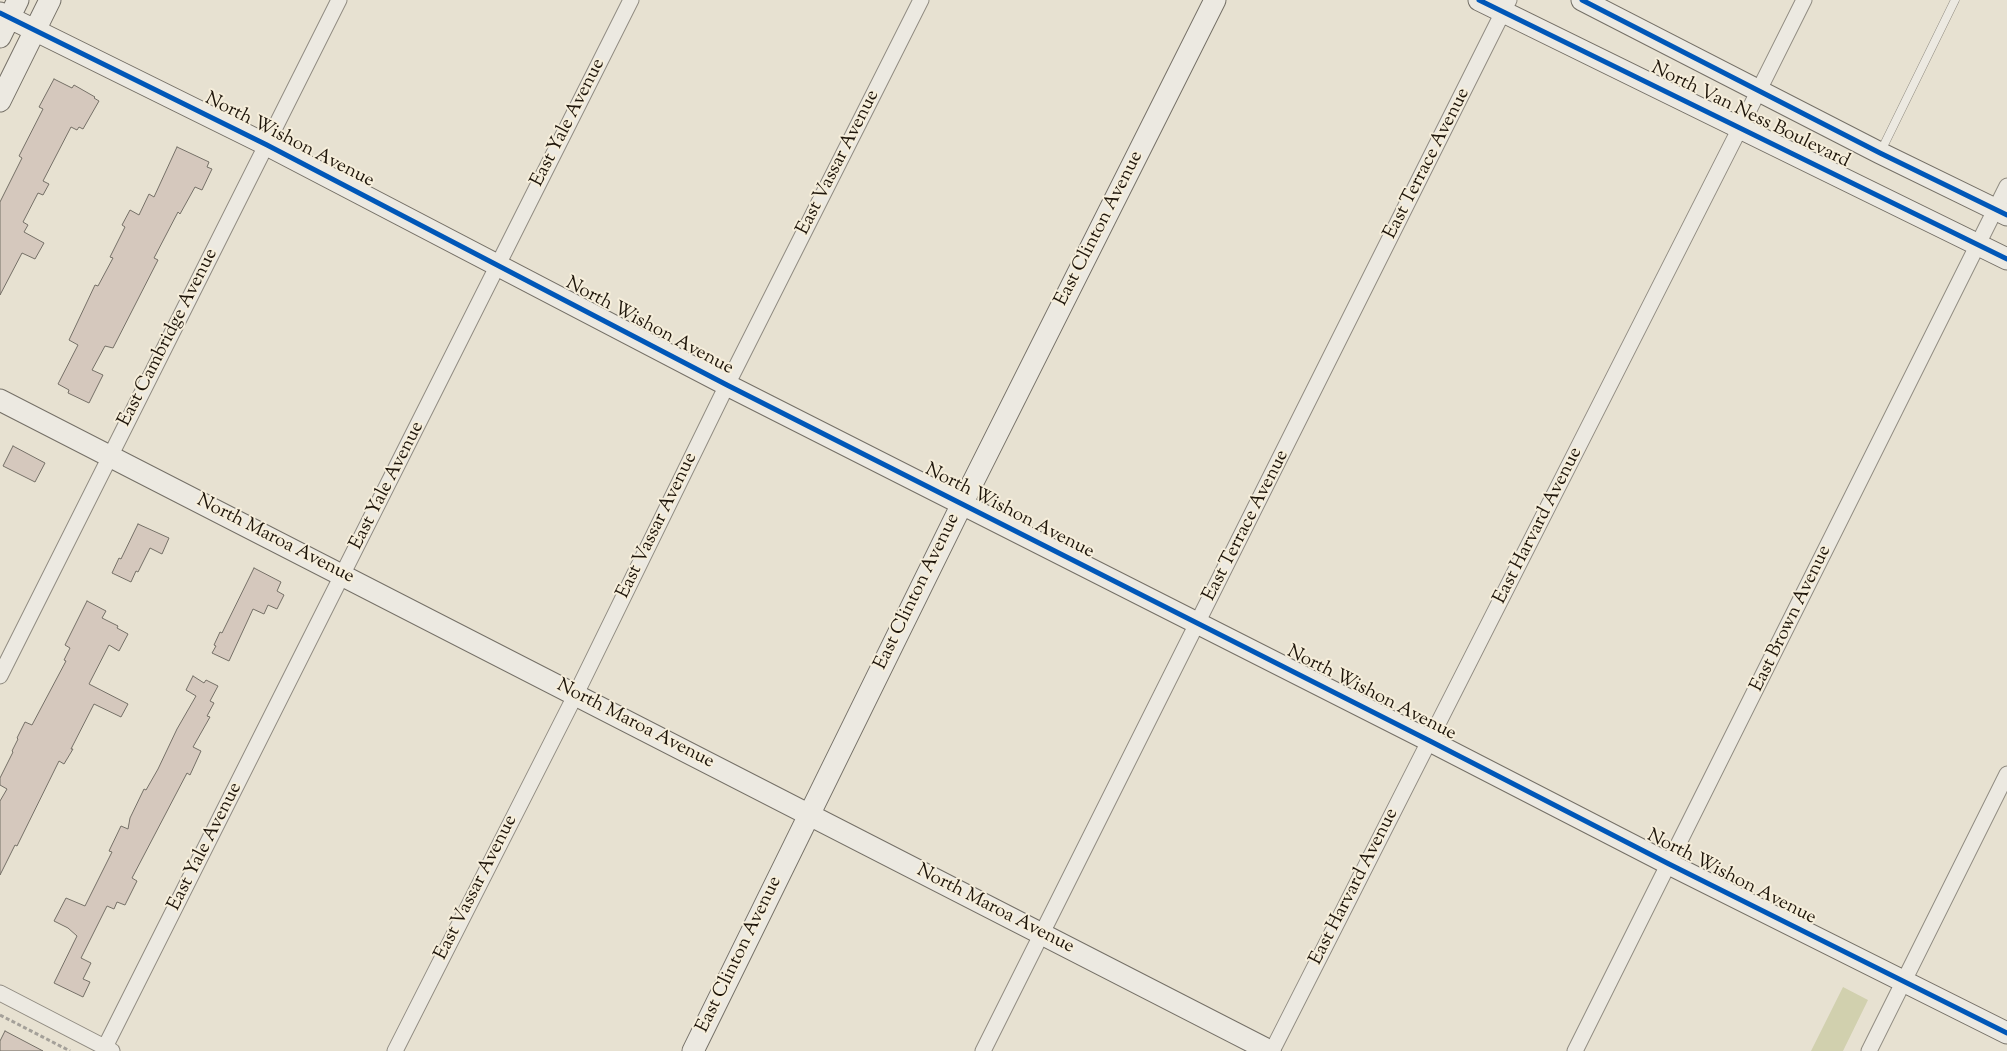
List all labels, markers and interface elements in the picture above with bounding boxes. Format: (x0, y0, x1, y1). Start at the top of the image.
street label: East Yale Avenue (527, 55, 611, 191)
street label: North Van Ness Boulevard (1647, 58, 1853, 174)
street label: East Terrace Avenue (1380, 85, 1476, 243)
street label: East Vassar Avenue (793, 87, 885, 239)
street label: North Wishon Avenue (200, 88, 378, 194)
street label: East Clinton Avenue (1051, 148, 1149, 310)
street label: East Cambridge Avenue (114, 245, 224, 431)
street label: North Wishon Avenue (561, 273, 737, 381)
street label: East Yale Avenue (346, 418, 430, 554)
street label: East Harvard Avenue (1490, 444, 1588, 608)
street label: East Terrace Avenue (1199, 447, 1295, 605)
street label: East Vassar Avenue (613, 449, 703, 603)
street label: North Wishon Avenue (920, 459, 1098, 565)
street label: North Maroa Avenue (192, 490, 358, 590)
street label: East Clinton Avenue (870, 510, 966, 674)
street label: East Brown Avenue (1747, 542, 1837, 696)
street label: North Wishon Avenue (1282, 641, 1460, 747)
street label: North Maroa Avenue (552, 675, 718, 775)
street label: East Yale Avenue (164, 779, 248, 915)
street label: East Harvard Avenue (1306, 805, 1404, 969)
street label: East Vassar Avenue (431, 812, 523, 964)
street label: North Wishon Avenue (1642, 825, 1820, 931)
street label: North Maroa Avenue (912, 860, 1078, 960)
street label: East Clinton Avenue (692, 873, 788, 1037)

